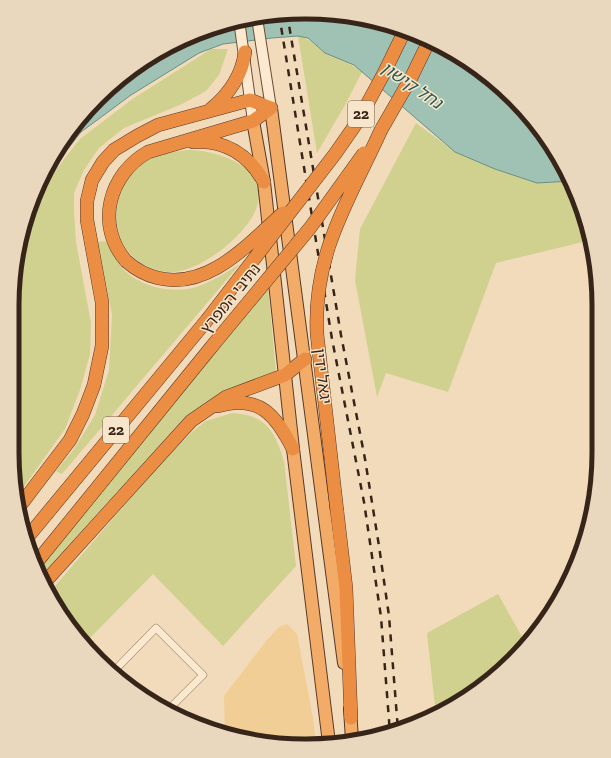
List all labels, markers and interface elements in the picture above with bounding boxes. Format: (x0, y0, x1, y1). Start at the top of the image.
water label: נחל קישון (378, 57, 448, 113)
road number: 22 (348, 101, 374, 127)
street label: נתיבי המפרץ (196, 259, 264, 337)
street label: יגאל ידין (310, 347, 335, 405)
road number: 22 (103, 417, 129, 443)

